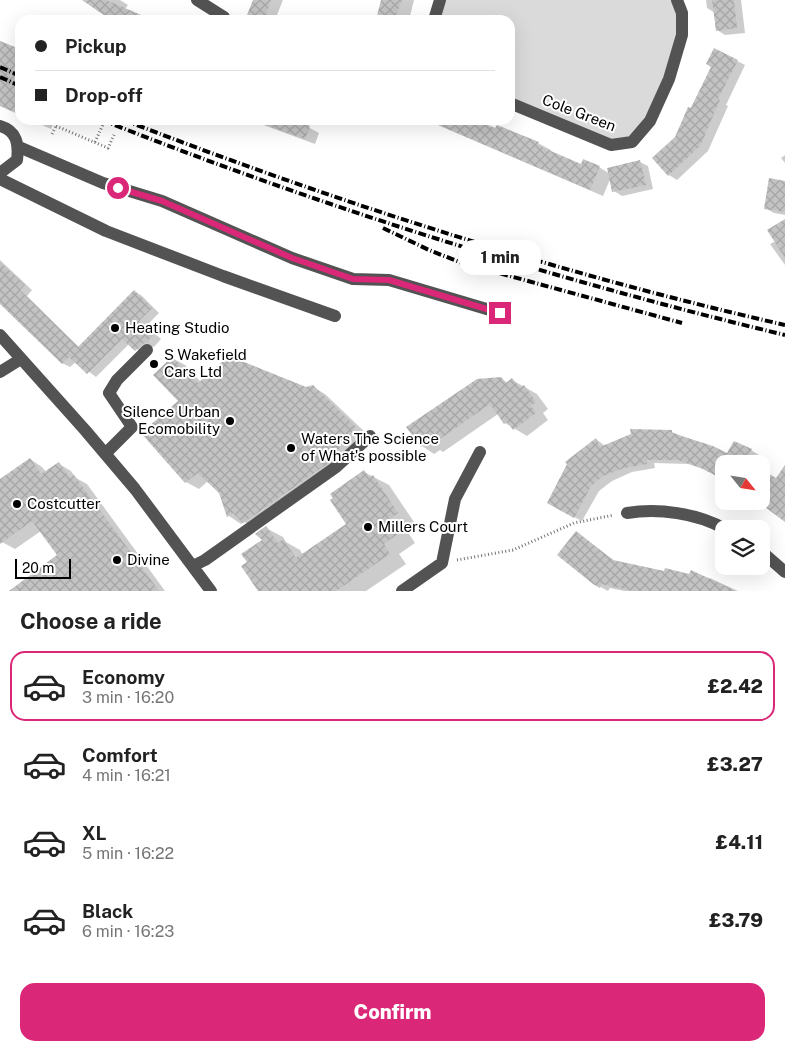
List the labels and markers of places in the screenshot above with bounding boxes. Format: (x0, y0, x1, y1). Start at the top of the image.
place label: Heating Studio (125, 319, 230, 336)
marker: Heating Studio (109, 322, 121, 334)
place label: S Wakefield Cars Ltd (164, 346, 247, 380)
marker: S Wakefield Cars Ltd (148, 358, 160, 370)
place label: Silence Urban Ecomobility (123, 403, 220, 437)
marker: Silence Urban Ecomobility (224, 415, 236, 427)
place label: Waters The Science of What's possible (301, 430, 439, 464)
marker: Waters The Science of What's possible (285, 442, 297, 454)
place label: Costcutter (27, 495, 101, 512)
marker: Costcutter (11, 498, 23, 510)
place label: Millers Court (378, 518, 468, 535)
marker: Millers Court (362, 521, 374, 533)
place label: Divine (127, 551, 170, 568)
marker: Divine (111, 554, 123, 566)

